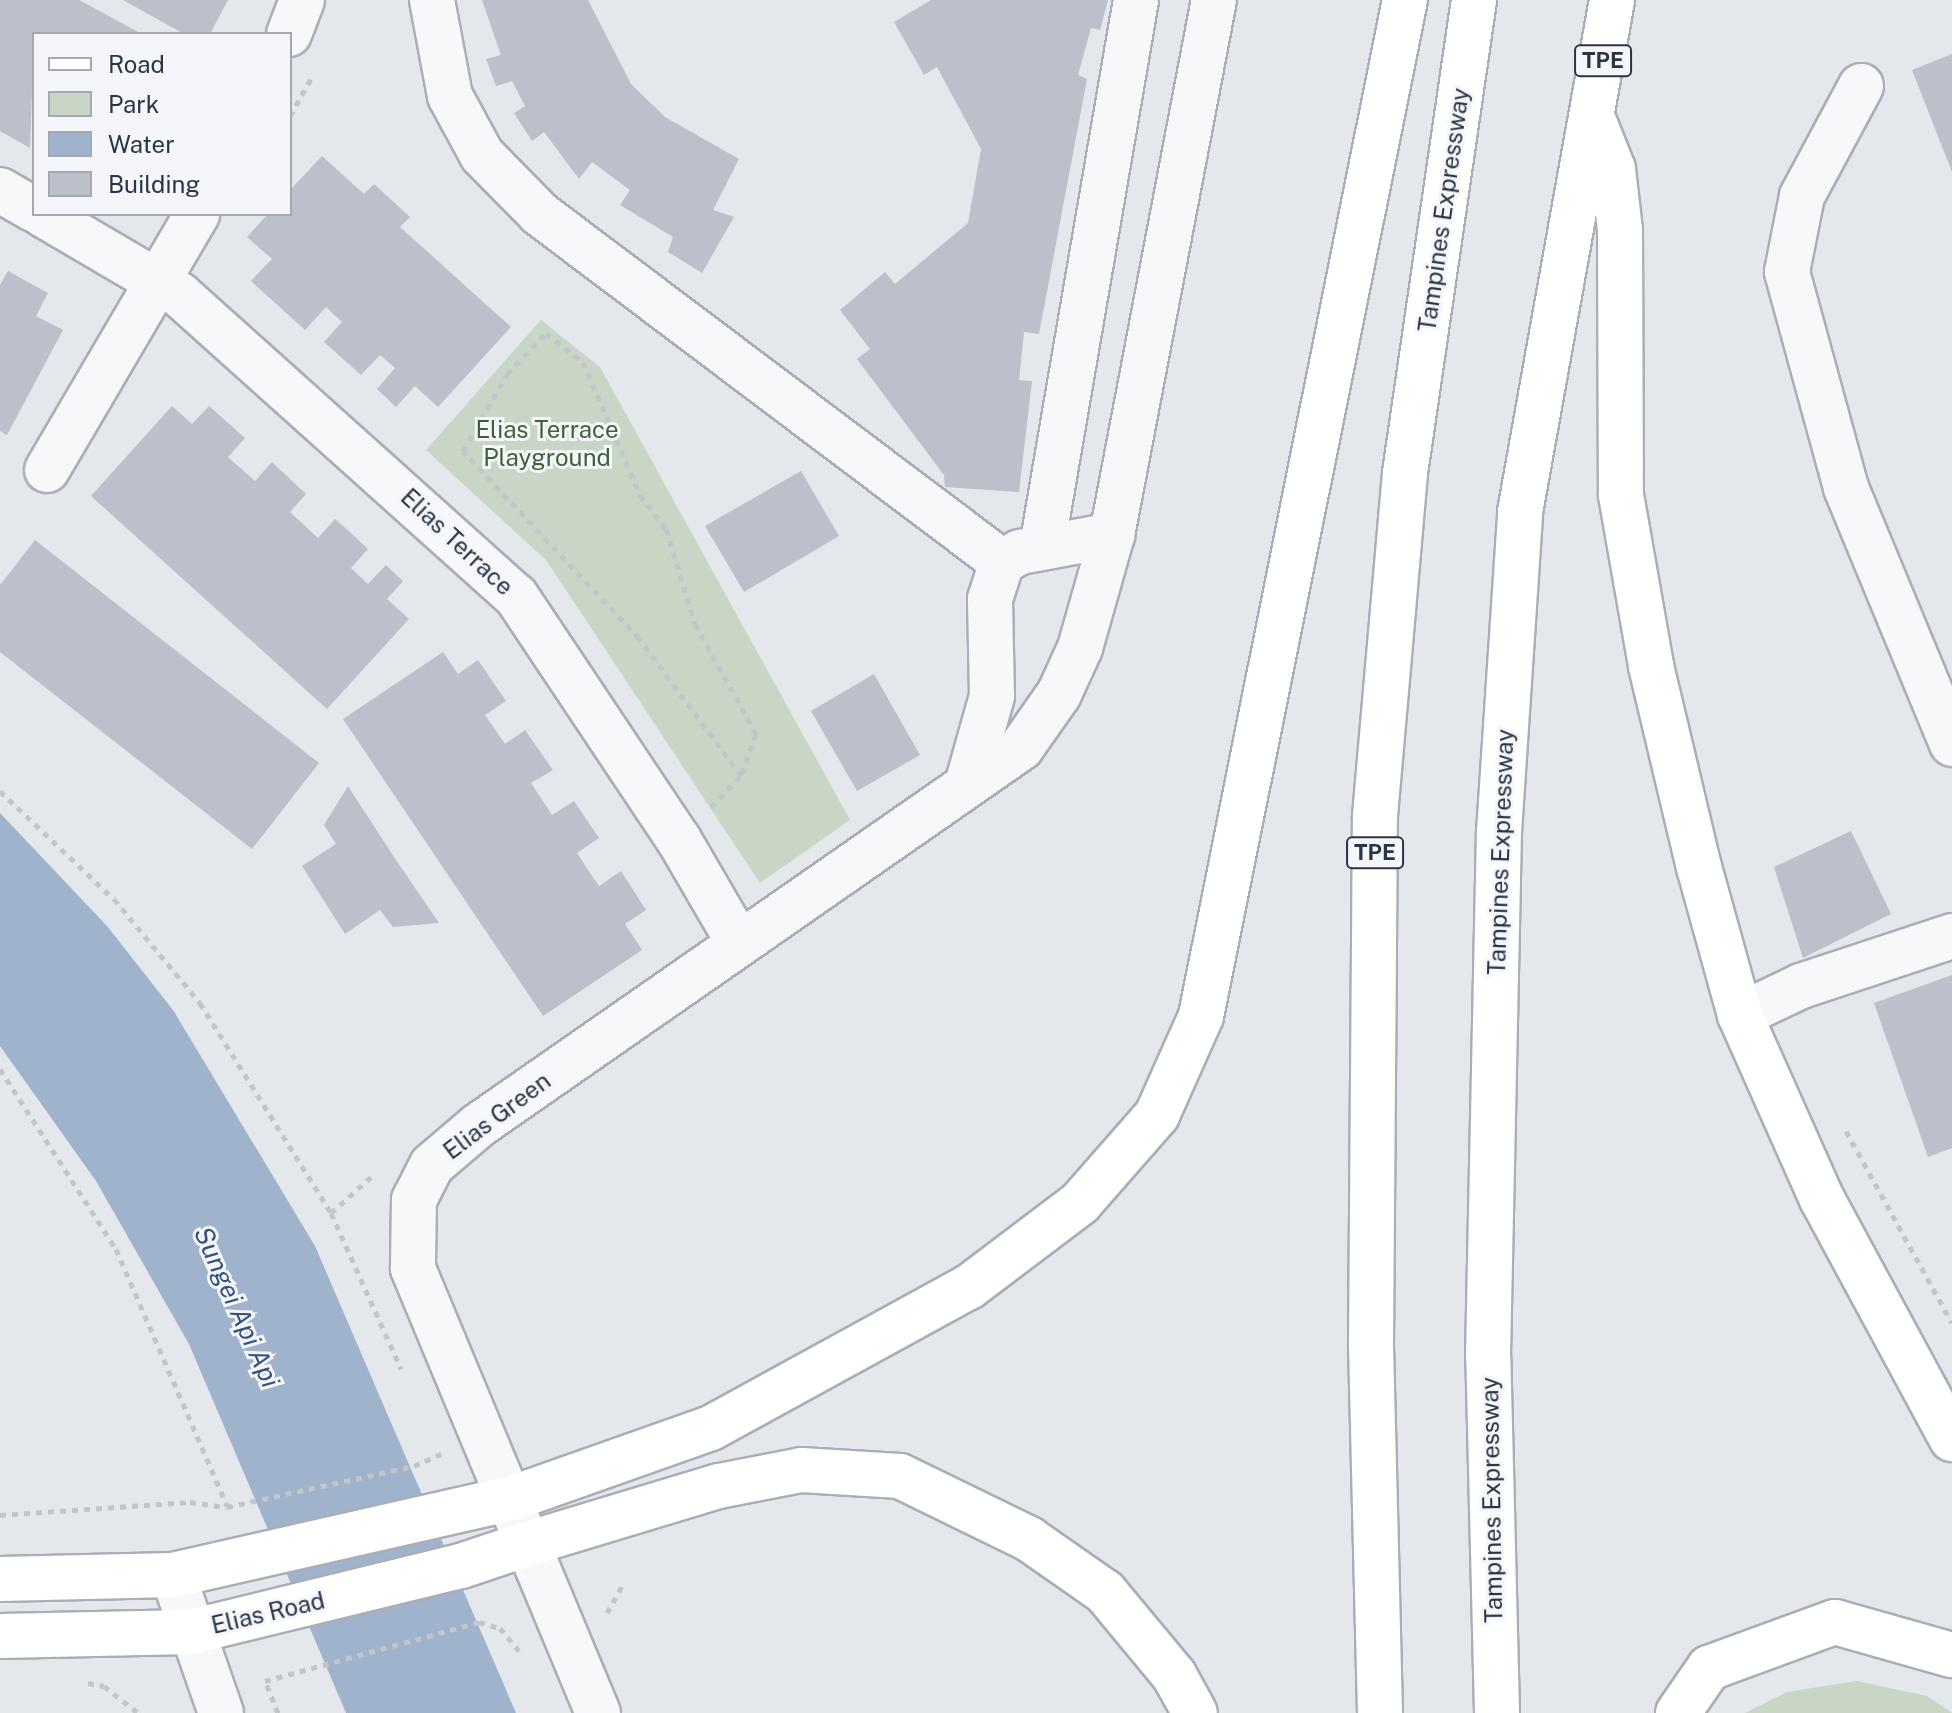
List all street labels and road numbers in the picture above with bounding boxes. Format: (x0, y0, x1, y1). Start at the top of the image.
road number: TPE (1573, 43, 1633, 79)
street label: Tampines Expressway (1413, 86, 1475, 334)
street label: Elias Terrace (395, 483, 519, 601)
street label: Tampines Expressway (1482, 729, 1520, 975)
road number: TPE (1345, 835, 1405, 871)
street label: Elias Green (438, 1066, 556, 1166)
street label: Tampines Expressway (1475, 1377, 1509, 1623)
street label: Elias Road (208, 1586, 328, 1640)

